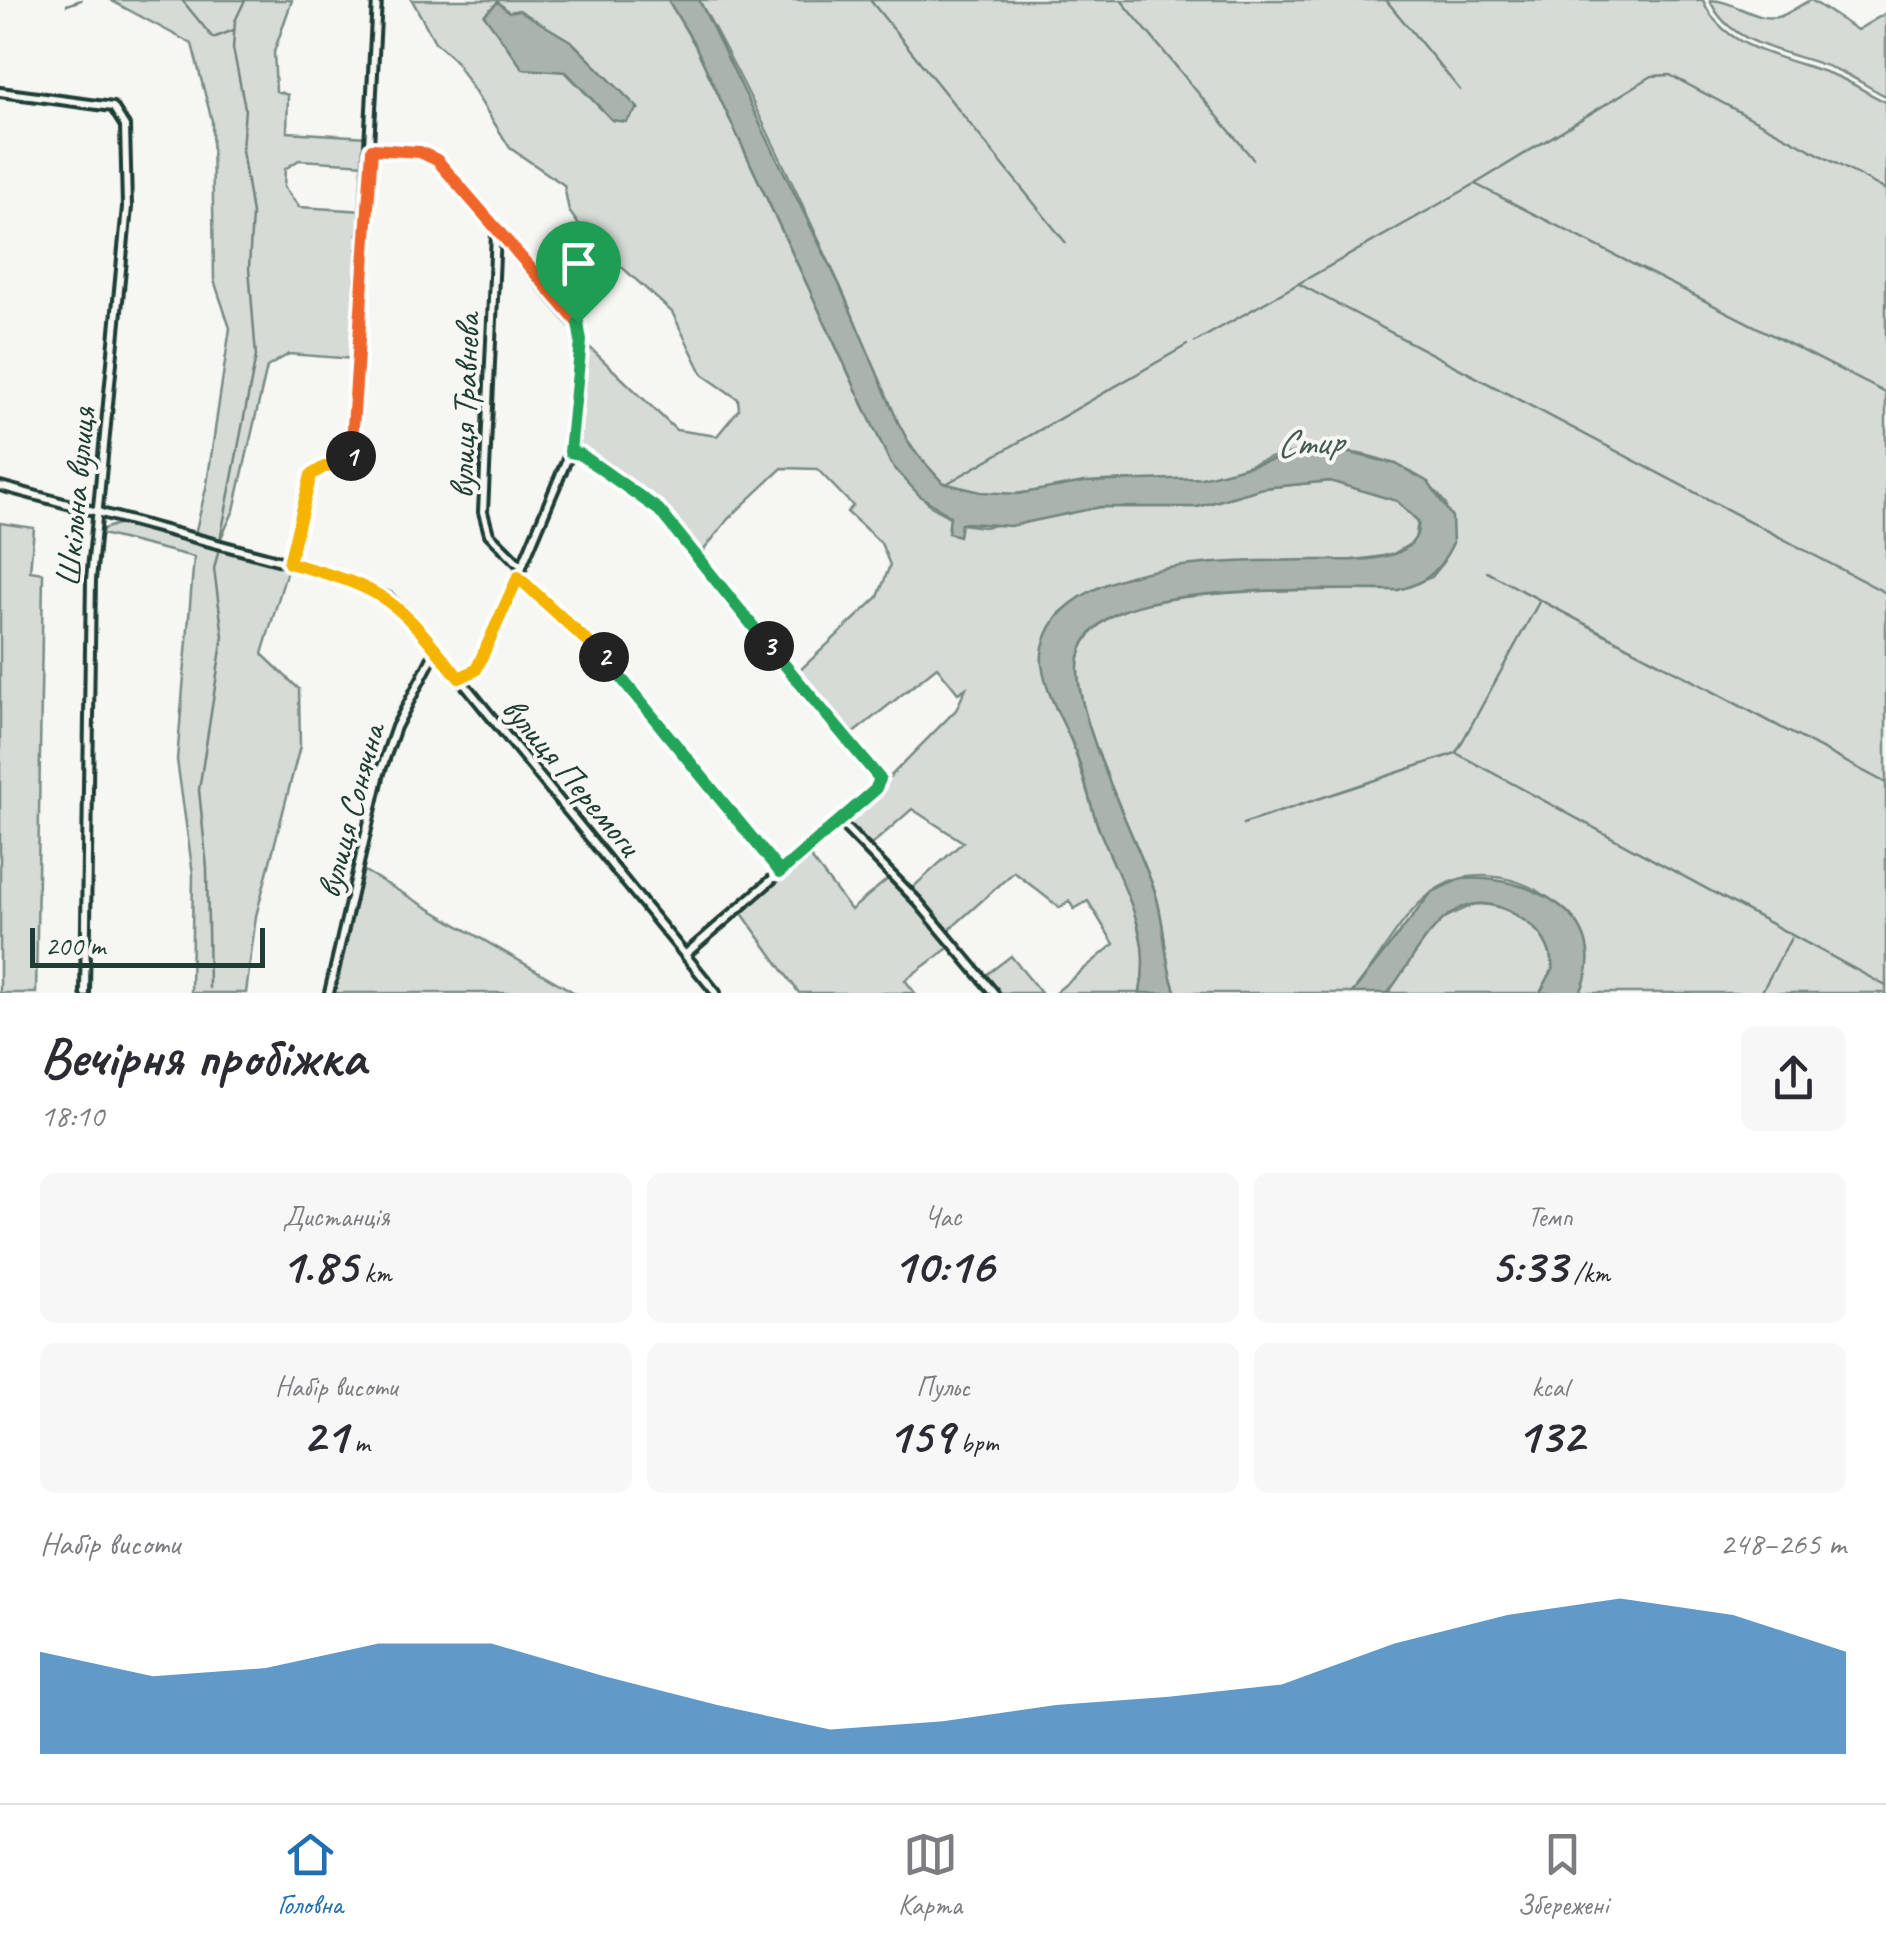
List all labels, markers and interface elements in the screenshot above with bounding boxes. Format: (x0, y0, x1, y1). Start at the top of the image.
pin (536, 221, 621, 324)
icon: arrive (551, 236, 606, 291)
street label: вулиця Травнева (439, 310, 490, 499)
street label: Шкільна вулиця (45, 404, 106, 589)
water label: Стир (1275, 417, 1349, 468)
pin: 1 (326, 431, 376, 481)
text: 1 (345, 438, 357, 473)
pin: 3 (744, 621, 794, 671)
text: 3 (763, 628, 775, 663)
pin: 2 (579, 632, 629, 682)
text: 2 (598, 639, 610, 674)
street label: вулиця Перемоги (492, 687, 653, 867)
street label: вулиця Сонячна (306, 717, 396, 903)
scale bar (30, 923, 265, 968)
text: 200 m (45, 928, 105, 963)
text: Вечірня пробіжка (40, 1022, 365, 1092)
button: share (1741, 1026, 1846, 1131)
text: 18:10 (40, 1095, 104, 1136)
text: Дистанція (283, 1199, 389, 1234)
text: Час (925, 1199, 961, 1234)
text: Темп (1527, 1199, 1573, 1234)
text: 1.85 (281, 1234, 357, 1297)
text: 10:16 (893, 1234, 993, 1297)
text: 5:33 (1490, 1234, 1567, 1297)
text: km (357, 1255, 391, 1290)
text: /km (1567, 1255, 1610, 1290)
text: Набір висоти (275, 1369, 397, 1404)
text: Пульс (916, 1369, 970, 1404)
text: kcal (1531, 1369, 1569, 1404)
text: 21 (302, 1404, 347, 1467)
text: 159 (887, 1404, 953, 1467)
text: 132 (1516, 1404, 1584, 1467)
text: m (347, 1425, 370, 1460)
text: bpm (953, 1425, 999, 1460)
text: Набір висоти (40, 1523, 180, 1564)
text: 248–265 m (1720, 1523, 1846, 1564)
tab: Головна (278, 1827, 343, 1922)
tab: Карта (898, 1827, 962, 1922)
tab: Збережені (1517, 1827, 1608, 1922)

